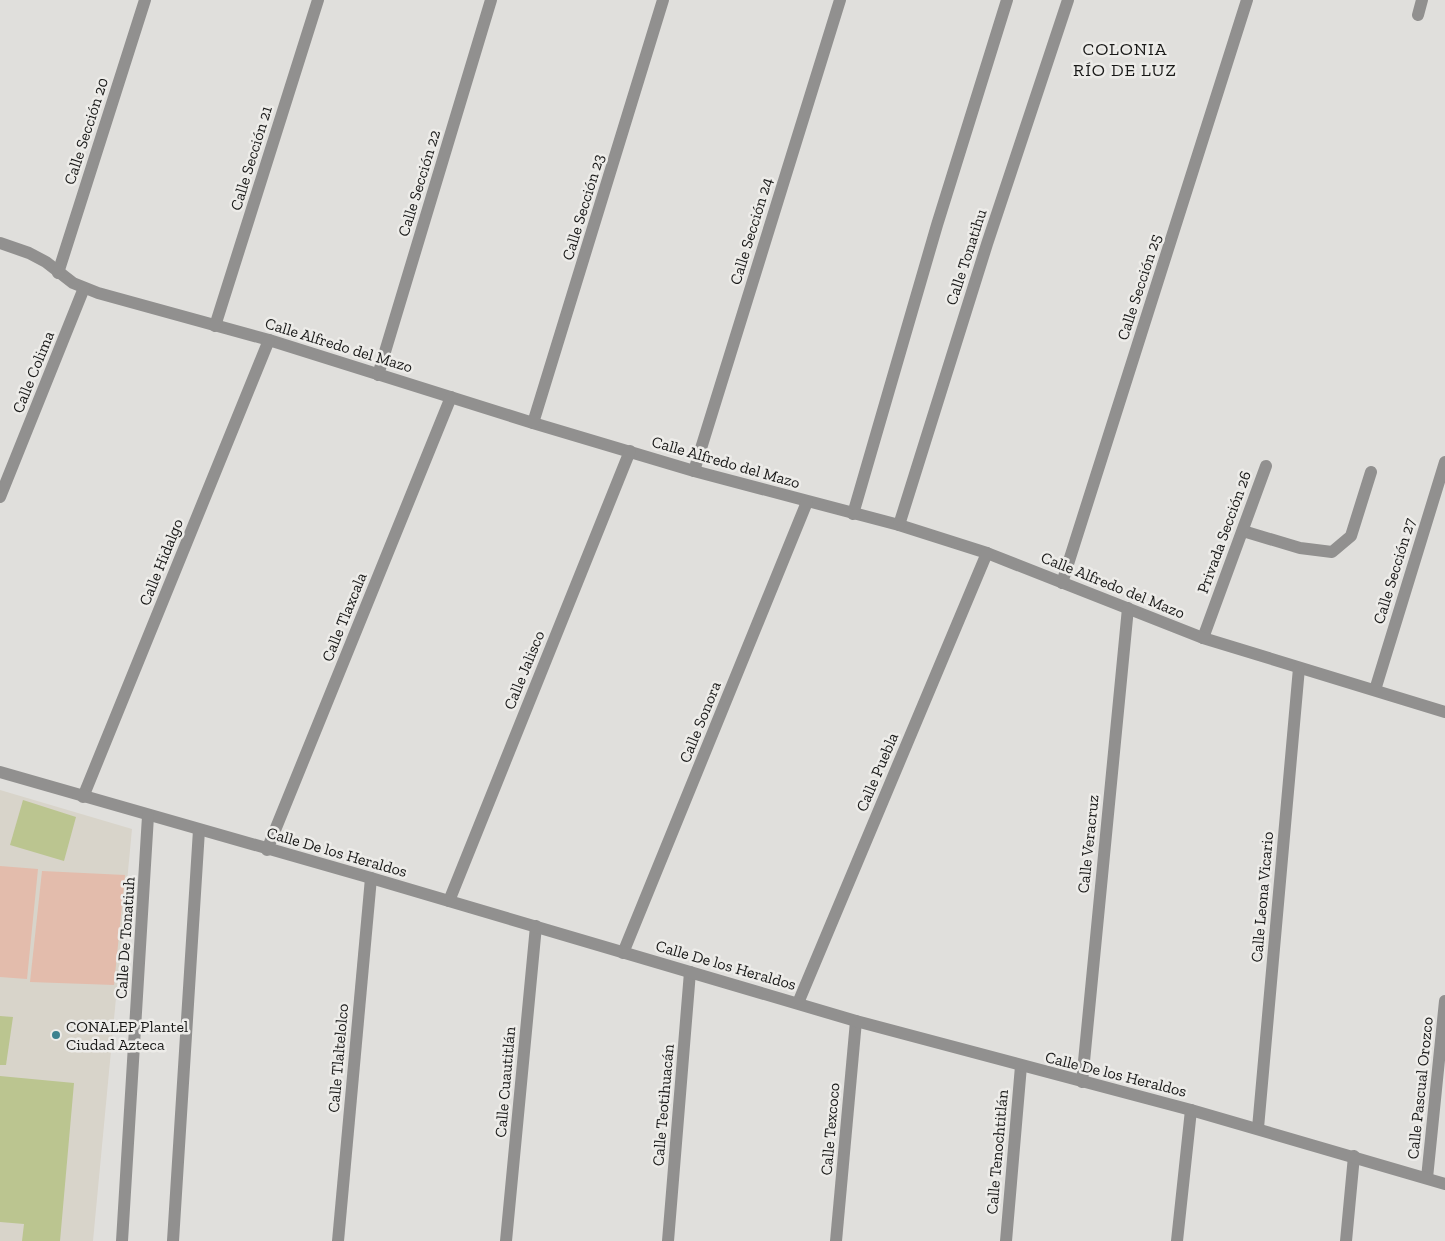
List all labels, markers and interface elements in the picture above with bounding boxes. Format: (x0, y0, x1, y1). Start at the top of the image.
district label: COLONIA RÍO DE LUZ (1073, 38, 1177, 81)
street label: Calle Sección 20 (60, 75, 112, 187)
street label: Calle Sección 21 (226, 103, 276, 213)
street label: Calle Sección 22 (394, 127, 444, 239)
street label: Calle Sección 23 (558, 151, 608, 262)
street label: Calle Sección 24 (726, 175, 776, 287)
street label: Calle Tonatihu (942, 207, 990, 307)
street label: Calle Sección 25 (1113, 232, 1165, 342)
street label: Calle Alfredo del Mazo (263, 313, 415, 377)
street label: Calle Colima (8, 328, 58, 416)
street label: Calle Alfredo del Mazo (650, 432, 802, 492)
street label: Privada Sección 26 (1193, 468, 1255, 596)
street label: Calle Sección 27 (1369, 515, 1419, 626)
street label: Calle Hidalgo (135, 516, 187, 608)
street label: Calle Alfredo del Mazo (1038, 547, 1188, 623)
street label: Calle Tlaxcala (318, 569, 371, 664)
street label: Calle Jalisco (500, 628, 548, 712)
street label: Calle Sonora (675, 678, 725, 766)
street label: Calle Puebla (852, 729, 902, 814)
street label: Calle Veracruz (1073, 794, 1103, 894)
street label: Calle De los Heraldos (265, 823, 409, 881)
street label: Calle Leona Vicario (1247, 831, 1277, 963)
street label: Calle De Tonatiuh (111, 876, 139, 1000)
street label: Calle De los Heraldos (654, 936, 798, 994)
street label: Calle Tlaltelolco (324, 1003, 352, 1113)
street label: Calle Pascual Orozco (1403, 1016, 1437, 1160)
place label: CONALEP Plantel Ciudad Azteca (66, 1017, 188, 1054)
street label: Calle Cuautitlán (491, 1025, 519, 1138)
marker: CONALEP Plantel Ciudad Azteca (50, 1029, 62, 1041)
street label: Calle Teotihuacán (648, 1042, 678, 1167)
street label: Calle De los Heraldos (1043, 1047, 1189, 1101)
street label: Calle Texcoco (816, 1082, 844, 1176)
street label: Calle Tenochtitlán (982, 1088, 1012, 1215)

